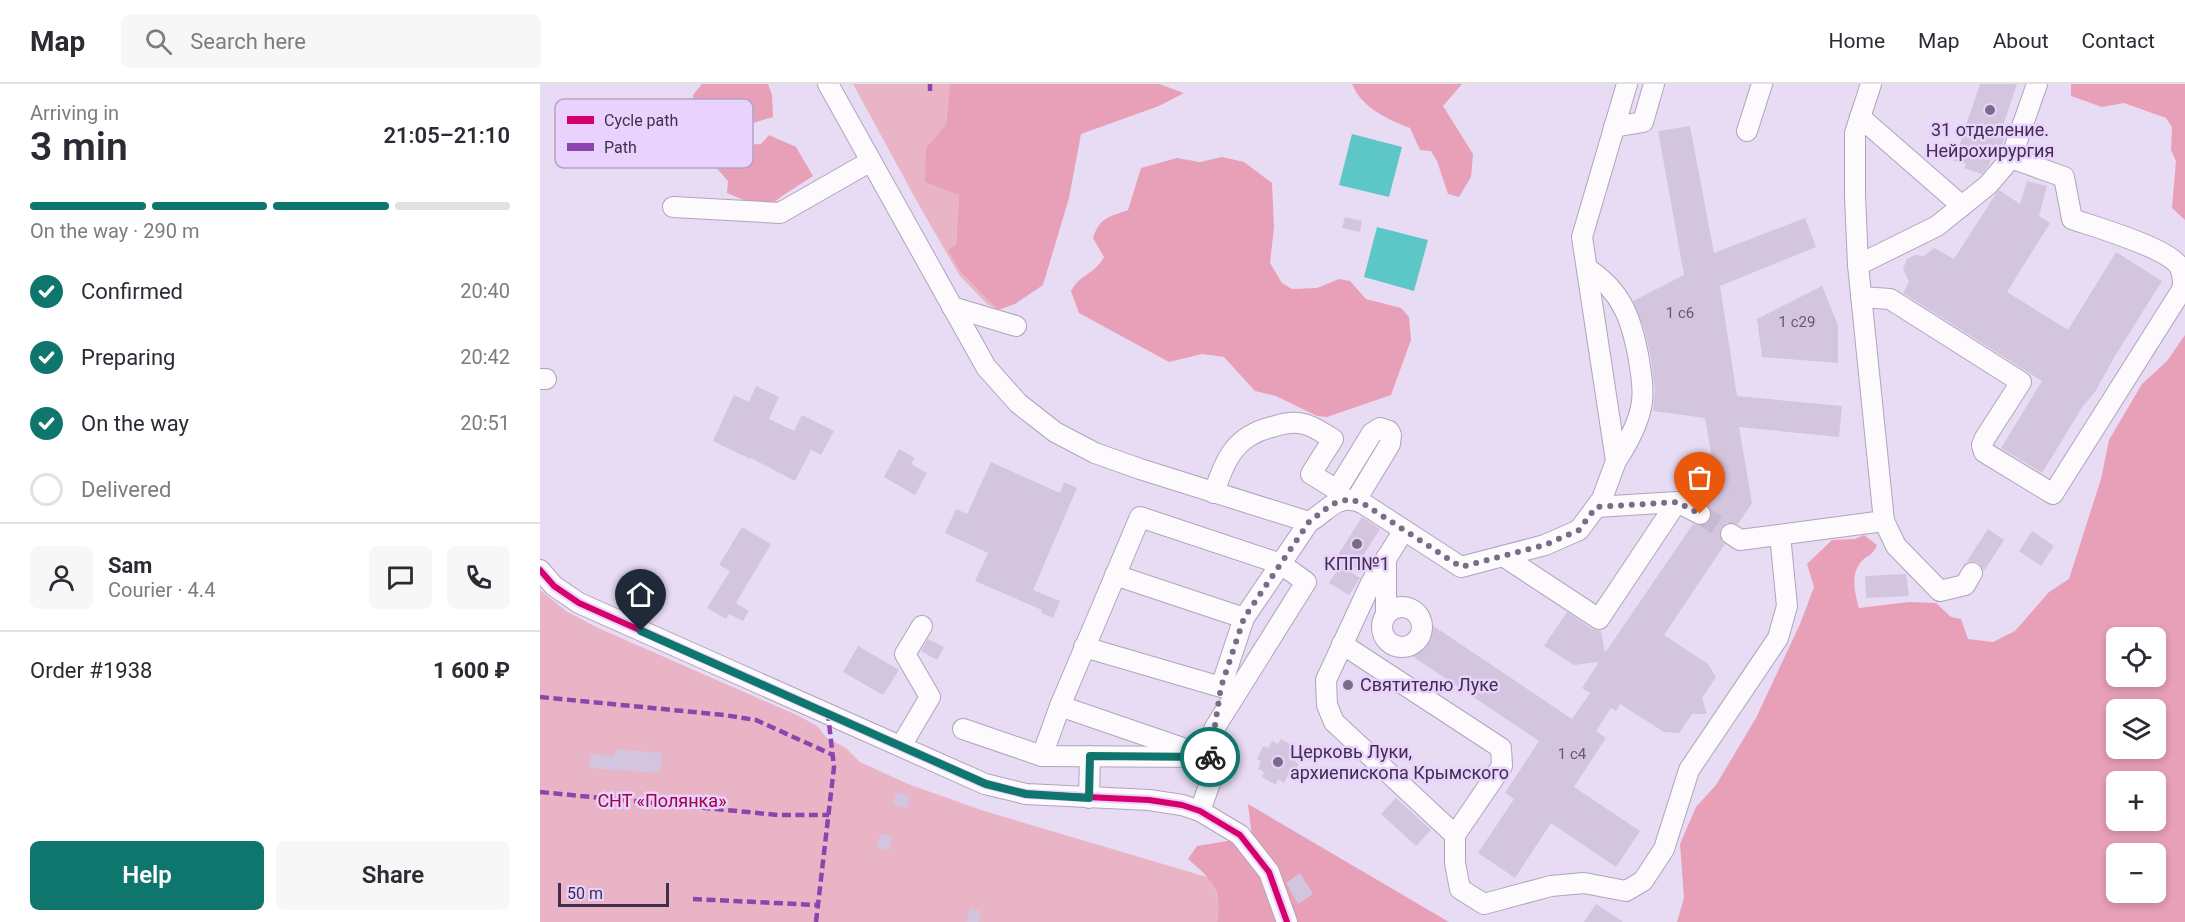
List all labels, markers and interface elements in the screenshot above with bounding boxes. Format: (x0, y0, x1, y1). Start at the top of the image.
search box (121, 14, 541, 68)
text: Map (30, 25, 85, 58)
icon: search (142, 25, 175, 58)
text: Search here (190, 29, 306, 54)
text: Home (1829, 29, 1885, 53)
text: Map (1918, 29, 1960, 53)
text: About (1993, 29, 2049, 53)
text: Contact (2082, 29, 2155, 53)
legend (555, 99, 753, 168)
text: Arriving in (30, 101, 119, 125)
marker: 31 отделение. Нейрохирургия (1983, 103, 1997, 117)
text: Cycle path (604, 111, 678, 130)
place label: 31 отделение. Нейрохирургия (1926, 119, 2054, 161)
text: 21:05–21:10 (383, 123, 510, 148)
text: 3 min (30, 124, 128, 170)
text: Path (604, 138, 637, 157)
text: On the way · 290 m (30, 219, 199, 243)
icon: check (30, 275, 63, 308)
text: Confirmed (81, 279, 183, 304)
text: 20:40 (460, 279, 510, 303)
house number: 1 с6 (1666, 304, 1694, 322)
house number: 1 с29 (1779, 313, 1815, 331)
icon: check (30, 341, 63, 374)
text: Preparing (81, 345, 175, 370)
text: 20:42 (460, 345, 510, 369)
icon: check (30, 407, 63, 440)
text: On the way (81, 411, 189, 436)
text: 20:51 (460, 411, 510, 435)
pin (1674, 452, 1725, 514)
icon: bag (1683, 461, 1716, 494)
text: Delivered (81, 477, 171, 502)
marker: КПП№1 (1350, 537, 1364, 551)
button: person (30, 546, 93, 609)
button: chat (369, 546, 432, 609)
button: phone (447, 546, 510, 609)
text: Sam (108, 553, 152, 578)
place label: КПП№1 (1324, 553, 1390, 574)
pin (615, 569, 666, 631)
text: Courier · 4.4 (108, 578, 215, 602)
icon: home (624, 578, 657, 611)
map controls (2106, 627, 2166, 903)
button: locate (2106, 627, 2166, 687)
text: Order #1938 (30, 658, 152, 683)
text: 1 600 ₽ (433, 658, 510, 683)
place label: Святителю Луке (1360, 674, 1498, 695)
marker: Святителю Луке (1341, 678, 1355, 692)
button: layers (2106, 699, 2166, 759)
courier (1180, 727, 1240, 787)
icon: bike (1194, 741, 1227, 774)
place label: Церковь Луки, архиепископа Крымского (1290, 741, 1509, 783)
house number: 1 с4 (1558, 745, 1587, 763)
marker: Церковь Луки, архиепископа Крымского (1271, 755, 1285, 769)
button: + (2106, 771, 2166, 831)
park label: СНТ «Полянка» (597, 790, 727, 811)
button: Help (30, 841, 264, 910)
button: Share (276, 841, 510, 910)
button: − (2106, 843, 2166, 903)
scale bar (558, 880, 669, 908)
text: 50 m (567, 884, 603, 903)

